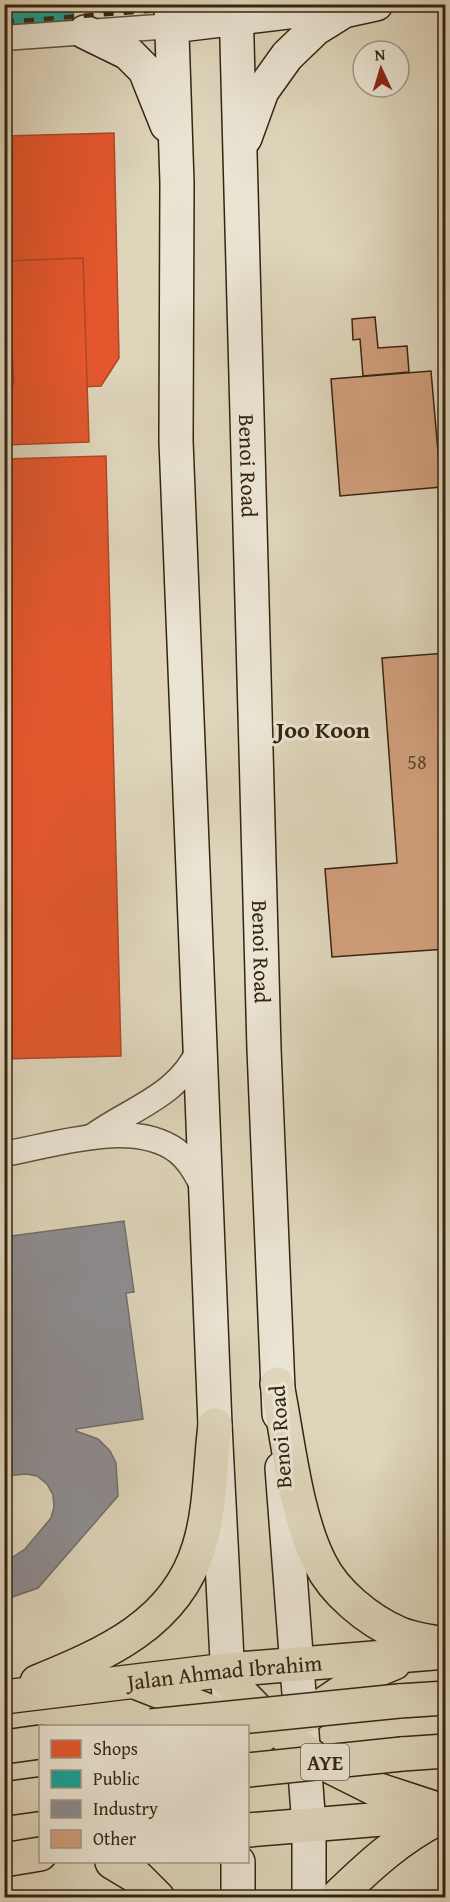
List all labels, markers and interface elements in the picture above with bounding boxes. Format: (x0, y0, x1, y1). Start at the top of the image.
north arrow (351, 39, 411, 99)
text: N (374, 42, 386, 66)
street label: Benoi Road (231, 414, 266, 518)
district label: Joo Koon (272, 712, 370, 747)
house number: 58 (407, 747, 427, 776)
street label: Benoi Road (244, 899, 279, 1004)
street label: Benoi Road (260, 1384, 300, 1490)
street label: Jalan Ahmad Ibrahim (122, 1646, 323, 1698)
legend (39, 1725, 249, 1863)
text: Shops (93, 1735, 138, 1762)
road number: AYE (301, 1744, 349, 1780)
text: Public (93, 1765, 140, 1792)
text: Industry (93, 1795, 158, 1822)
text: Other (93, 1825, 137, 1852)

